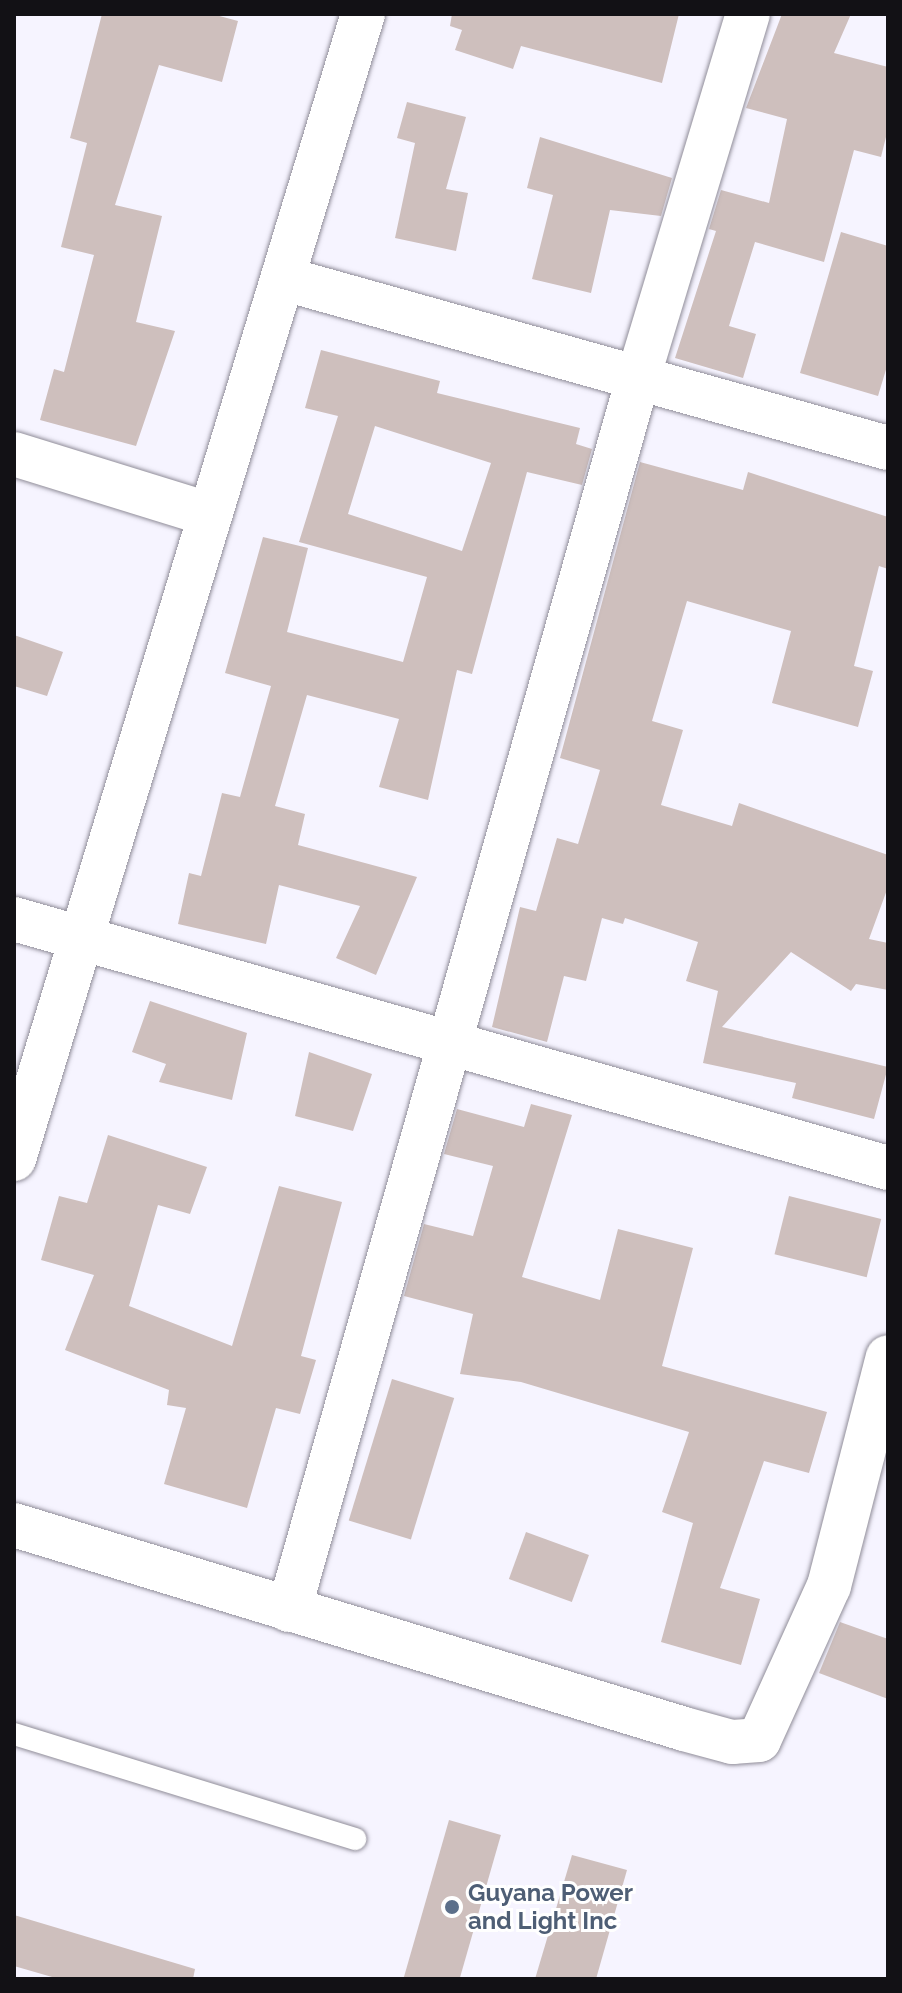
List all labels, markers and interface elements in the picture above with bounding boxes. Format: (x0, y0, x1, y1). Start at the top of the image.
place label: Guyana Power and Light Inc (468, 1879, 633, 1935)
marker: Guyana Power and Light Inc (443, 1898, 461, 1916)

